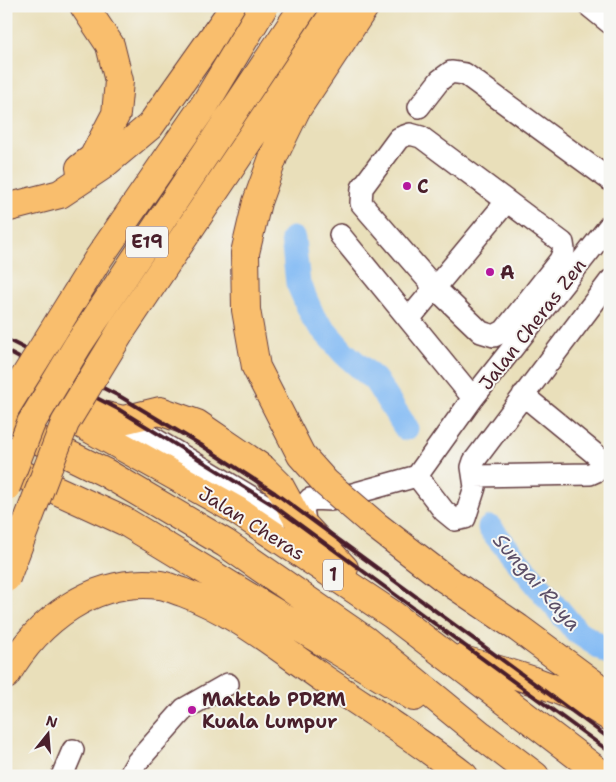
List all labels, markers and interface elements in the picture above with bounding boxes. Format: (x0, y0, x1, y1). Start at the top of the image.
place label: C (417, 174, 429, 199)
marker: C (401, 180, 413, 192)
road number: E19 (126, 226, 168, 258)
street label: Jalan Cheras Zen (473, 253, 592, 395)
place label: A (500, 260, 515, 285)
marker: A (484, 266, 496, 278)
street label: Jalan Cheras (194, 481, 310, 566)
water label: Sungai Raya (487, 528, 587, 636)
road number: 1 (323, 560, 343, 590)
place label: Maktab PDRM Kuala Lumpur (202, 687, 346, 734)
marker: Maktab PDRM Kuala Lumpur (186, 704, 198, 716)
north arrow (22, 710, 72, 760)
text: N (44, 711, 60, 732)

